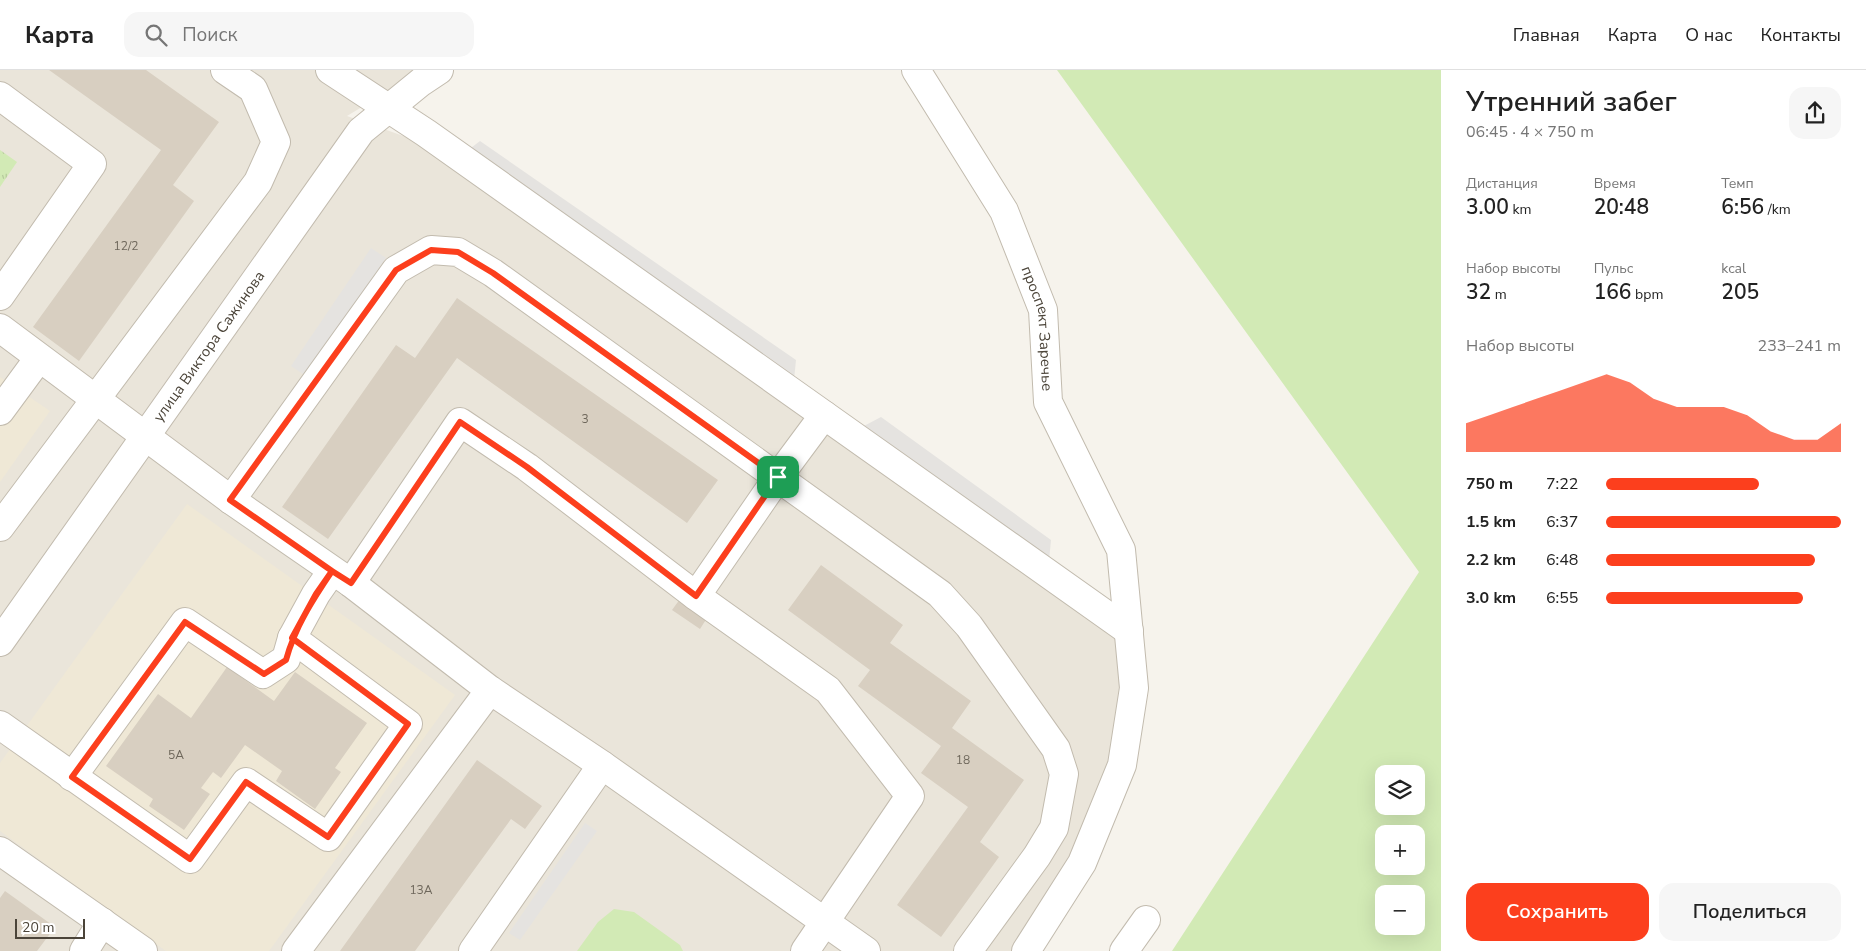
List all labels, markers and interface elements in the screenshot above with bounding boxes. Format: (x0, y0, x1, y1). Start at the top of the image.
search box (124, 12, 474, 57)
text: Карта (25, 19, 94, 51)
icon: search (142, 21, 170, 49)
text: Поиск (182, 22, 237, 48)
text: Главная (1513, 23, 1580, 47)
text: Карта (1608, 23, 1657, 47)
text: О нас (1685, 23, 1733, 47)
text: Контакты (1761, 23, 1841, 47)
text: Утренний забег (1466, 83, 1677, 121)
button: share (1789, 87, 1841, 139)
text: 06:45 · 4 × 750 m (1466, 121, 1594, 143)
text: Дистанция (1466, 174, 1538, 193)
text: Время (1594, 174, 1636, 193)
text: Темп (1721, 174, 1754, 193)
text: 3.00 (1466, 193, 1509, 221)
text: 20:48 (1594, 193, 1649, 221)
text: 6:56 (1721, 193, 1764, 221)
text: km (1509, 200, 1531, 219)
text: /km (1764, 200, 1791, 219)
house number: 12/2 (114, 238, 139, 254)
text: Набор высоты (1466, 259, 1561, 278)
text: Пульс (1594, 259, 1633, 278)
text: kcal (1721, 259, 1746, 278)
street label: проспект Заречье (1017, 263, 1057, 392)
street label: улица Виктора Сажинова (149, 267, 269, 426)
text: 32 (1466, 278, 1491, 306)
text: 166 (1594, 278, 1631, 306)
text: 205 (1721, 278, 1759, 306)
text: m (1491, 285, 1507, 304)
text: bpm (1631, 285, 1663, 304)
text: Набор высоты (1466, 335, 1574, 357)
text: 233–241 m (1758, 335, 1841, 357)
house number: 3 (581, 411, 589, 427)
pin (757, 456, 799, 498)
icon: arrive (764, 463, 792, 491)
text: 750 m (1466, 473, 1513, 495)
text: 7:22 (1546, 473, 1578, 495)
text: 1.5 km (1466, 511, 1516, 533)
text: 6:37 (1546, 511, 1578, 533)
text: 2.2 km (1466, 549, 1516, 571)
text: 6:48 (1546, 549, 1578, 571)
text: 3.0 km (1466, 587, 1516, 609)
text: 6:55 (1546, 587, 1578, 609)
house number: 5А (168, 747, 184, 763)
house number: 18 (956, 752, 970, 768)
map controls (1375, 765, 1425, 935)
button: layers (1375, 765, 1425, 815)
button: + (1375, 825, 1425, 875)
house number: 13А (409, 882, 433, 898)
button: Сохранить (1466, 883, 1649, 941)
button: Поделиться (1659, 883, 1841, 941)
button: − (1375, 885, 1425, 935)
scale bar (15, 916, 85, 939)
text: 20 m (22, 918, 54, 937)

